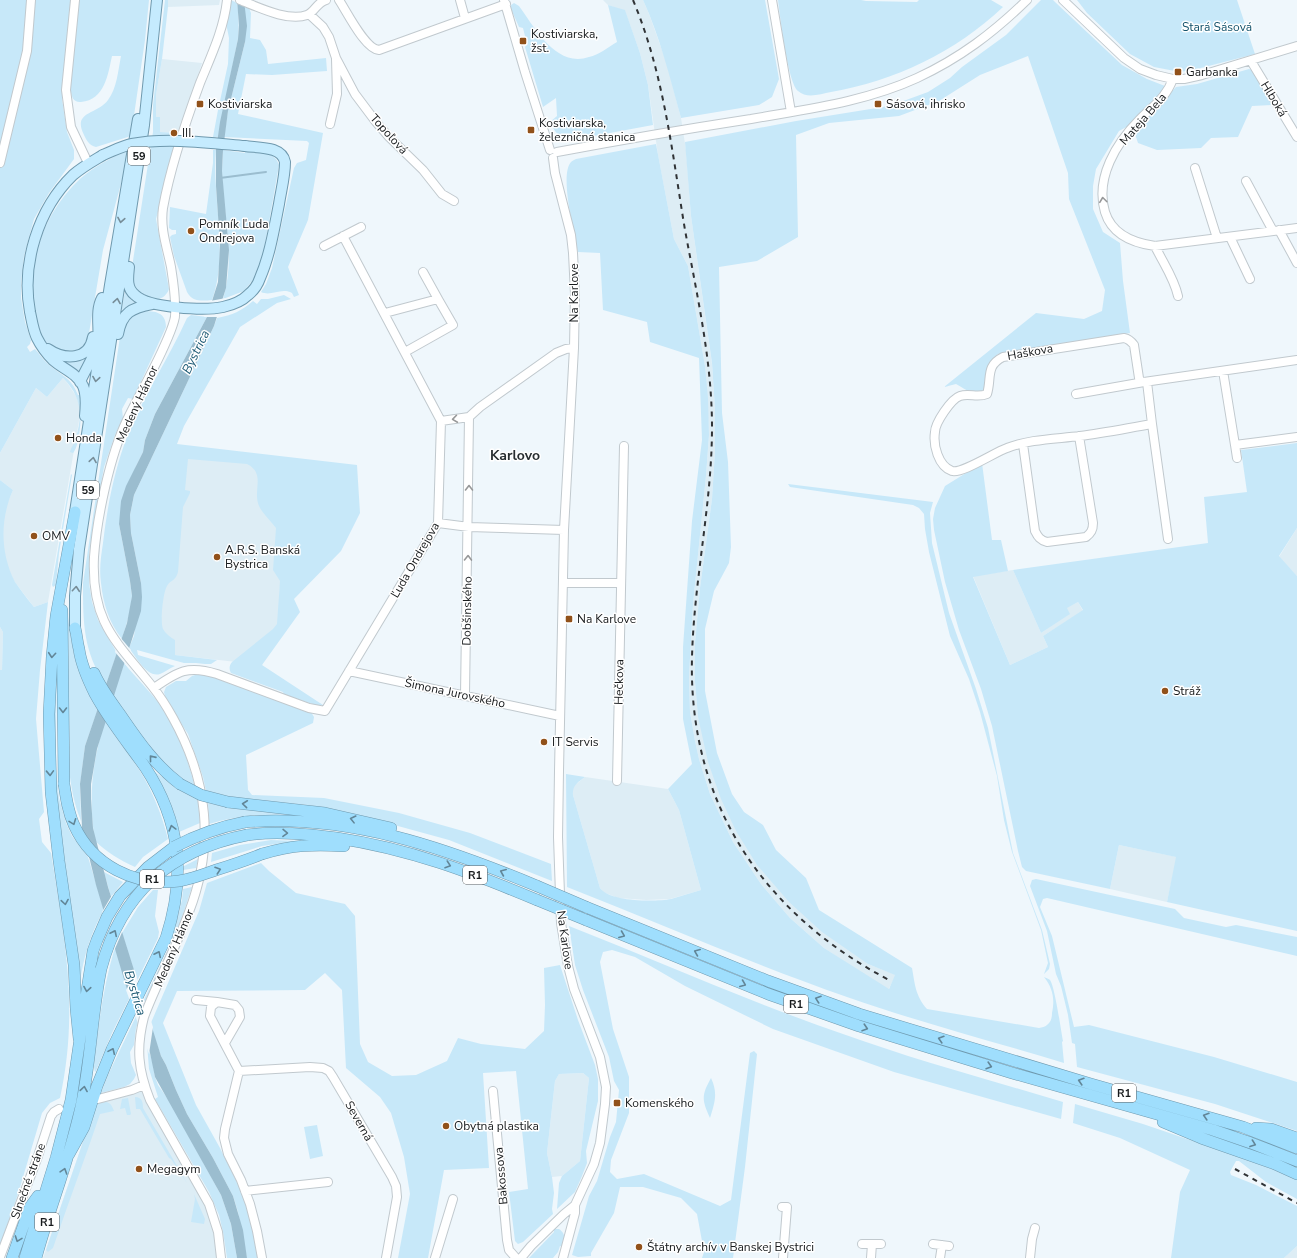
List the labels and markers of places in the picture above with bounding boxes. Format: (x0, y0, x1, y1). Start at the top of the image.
place label: Kostiviarska, žst. (531, 26, 598, 56)
marker: Kostiviarska, žst. (518, 36, 528, 46)
place label: Garbanka (1186, 64, 1238, 80)
marker: Garbanka (1173, 67, 1183, 77)
place label: Kostiviarska (208, 96, 272, 112)
place label: Sásová, ihrisko (886, 96, 966, 112)
marker: Kostiviarska (195, 99, 205, 109)
marker: Sásová, ihrisko (873, 99, 883, 109)
place label: Kostiviarska, železničná stanica (539, 115, 635, 145)
place label: III. (182, 125, 194, 141)
marker: Kostiviarska, železničná stanica (526, 125, 536, 135)
marker: III. (169, 128, 179, 138)
place label: Pomník Ľuda Ondrejova (199, 216, 269, 246)
marker: Pomník Ľuda Ondrejova (186, 226, 196, 236)
place label: Honda (66, 430, 102, 446)
marker: Honda (53, 433, 63, 443)
place label: OMV (42, 528, 70, 544)
marker: OMV (29, 531, 39, 541)
place label: A.R.S. Banská Bystrica (225, 542, 300, 572)
marker: A.R.S. Banská Bystrica (212, 552, 222, 562)
place label: Na Karlove (577, 611, 636, 627)
marker: Na Karlove (564, 614, 574, 624)
place label: Stráž (1173, 683, 1201, 699)
marker: Stráž (1160, 686, 1170, 696)
place label: IT Servis (552, 734, 599, 750)
marker: IT Servis (539, 737, 549, 747)
place label: Komenského (625, 1095, 694, 1111)
marker: Komenského (612, 1098, 622, 1108)
place label: Obytná plastika (454, 1118, 539, 1134)
marker: Obytná plastika (441, 1121, 451, 1131)
place label: Megagym (147, 1161, 201, 1177)
marker: Megagym (134, 1164, 144, 1174)
place label: Štátny archív v Banskej Bystrici (647, 1239, 814, 1255)
marker: Štátny archív v Banskej Bystrici (634, 1242, 644, 1252)

